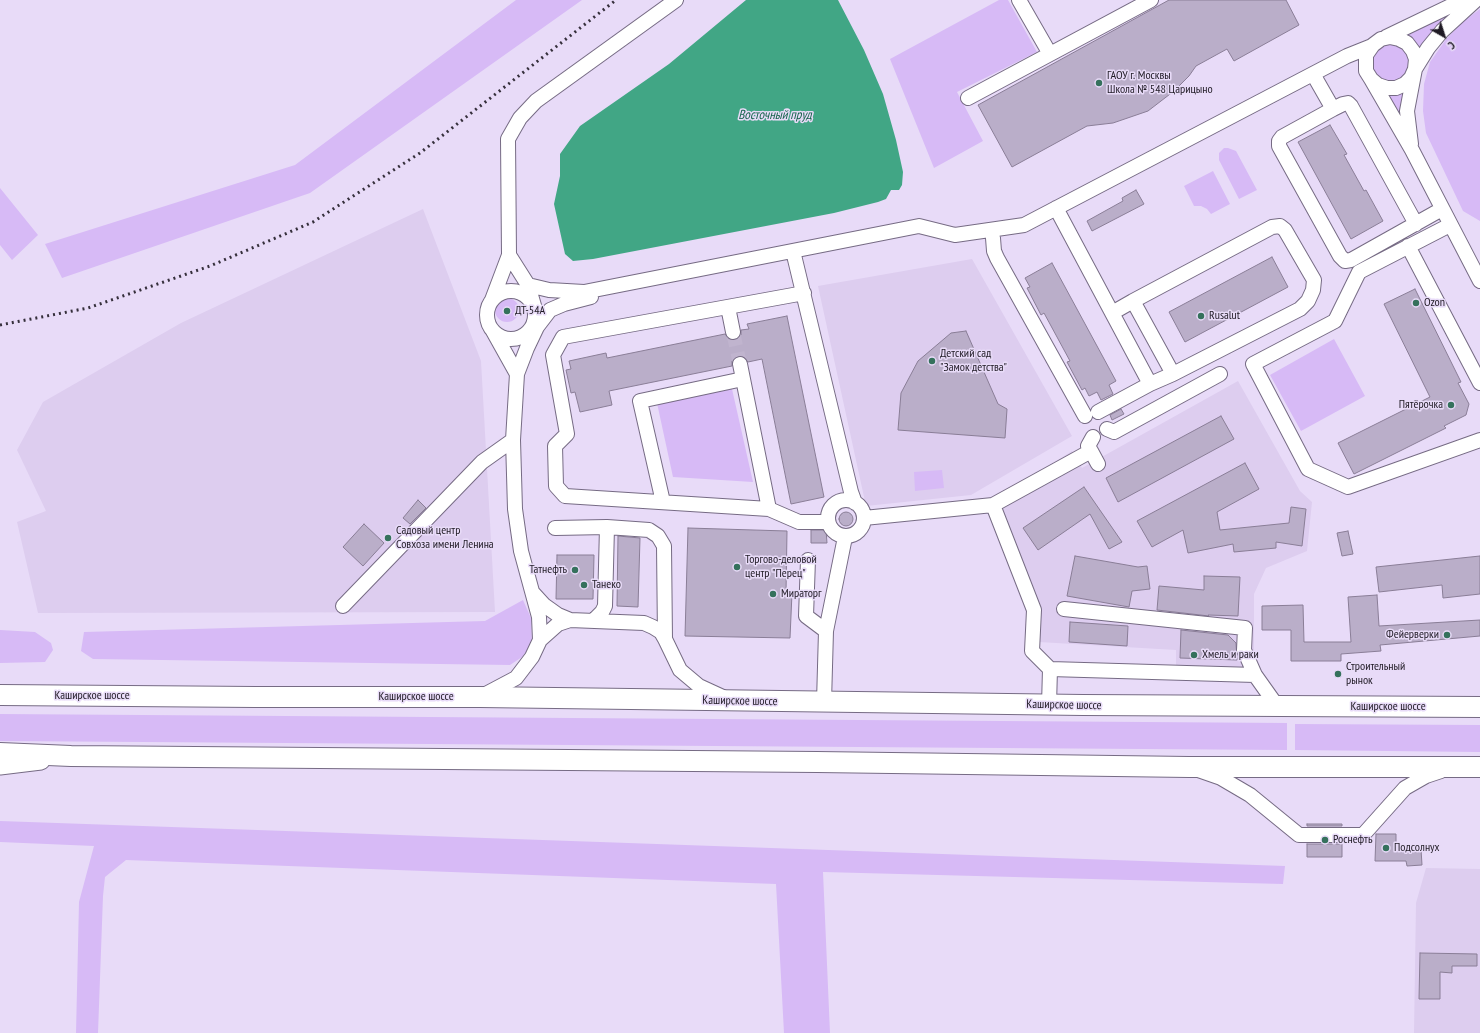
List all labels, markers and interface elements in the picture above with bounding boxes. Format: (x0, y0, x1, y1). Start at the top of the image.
north arrow (1424, 16, 1464, 56)
text: С (1445, 38, 1458, 52)
place label: ГАОУ г. Москвы Школа № 548 Царицыно (1107, 69, 1213, 97)
marker: ГАОУ г. Москвы Школа № 548 Царицыно (1094, 78, 1104, 88)
water label: Восточный пруд (738, 107, 812, 123)
place label: Ozon (1424, 296, 1445, 310)
marker: Ozon (1411, 298, 1421, 308)
place label: ДТ-54А (515, 304, 545, 318)
marker: ДТ-54А (502, 306, 512, 316)
place label: Rusalut (1209, 309, 1240, 323)
marker: Rusalut (1196, 311, 1206, 321)
place label: Детский сад "Замок детства" (940, 347, 1007, 375)
marker: Детский сад "Замок детства" (927, 356, 937, 366)
place label: Пятёрочка (1399, 398, 1443, 412)
marker: Пятёрочка (1446, 400, 1456, 410)
place label: Садовый центр Совхоза имени Ленина (396, 524, 494, 552)
marker: Садовый центр Совхоза имени Ленина (383, 533, 393, 543)
place label: Торгово-деловой центр "Перец" (745, 553, 817, 581)
marker: Торгово-деловой центр "Перец" (732, 562, 742, 572)
place label: Татнефть (529, 563, 567, 577)
marker: Татнефть (570, 565, 580, 575)
place label: Танеко (592, 578, 621, 592)
marker: Танеко (579, 580, 589, 590)
place label: Мираторг (781, 587, 822, 601)
marker: Мираторг (768, 589, 778, 599)
place label: Фейерверки (1386, 628, 1439, 642)
marker: Фейерверки (1442, 630, 1452, 640)
place label: Хмель и раки (1202, 648, 1259, 662)
marker: Хмель и раки (1189, 650, 1199, 660)
place label: Строительный рынок (1346, 660, 1405, 688)
marker: Строительный рынок (1333, 669, 1343, 679)
street label: Каширское шоссе (54, 689, 130, 703)
street label: Каширское шоссе (378, 690, 454, 704)
street label: Каширское шоссе (702, 693, 778, 709)
street label: Каширское шоссе (1026, 697, 1102, 713)
street label: Каширское шоссе (1350, 700, 1426, 714)
place label: Роснефть (1333, 833, 1372, 847)
marker: Роснефть (1320, 835, 1330, 845)
place label: Подсолнух (1394, 841, 1440, 855)
marker: Подсолнух (1381, 843, 1391, 853)

